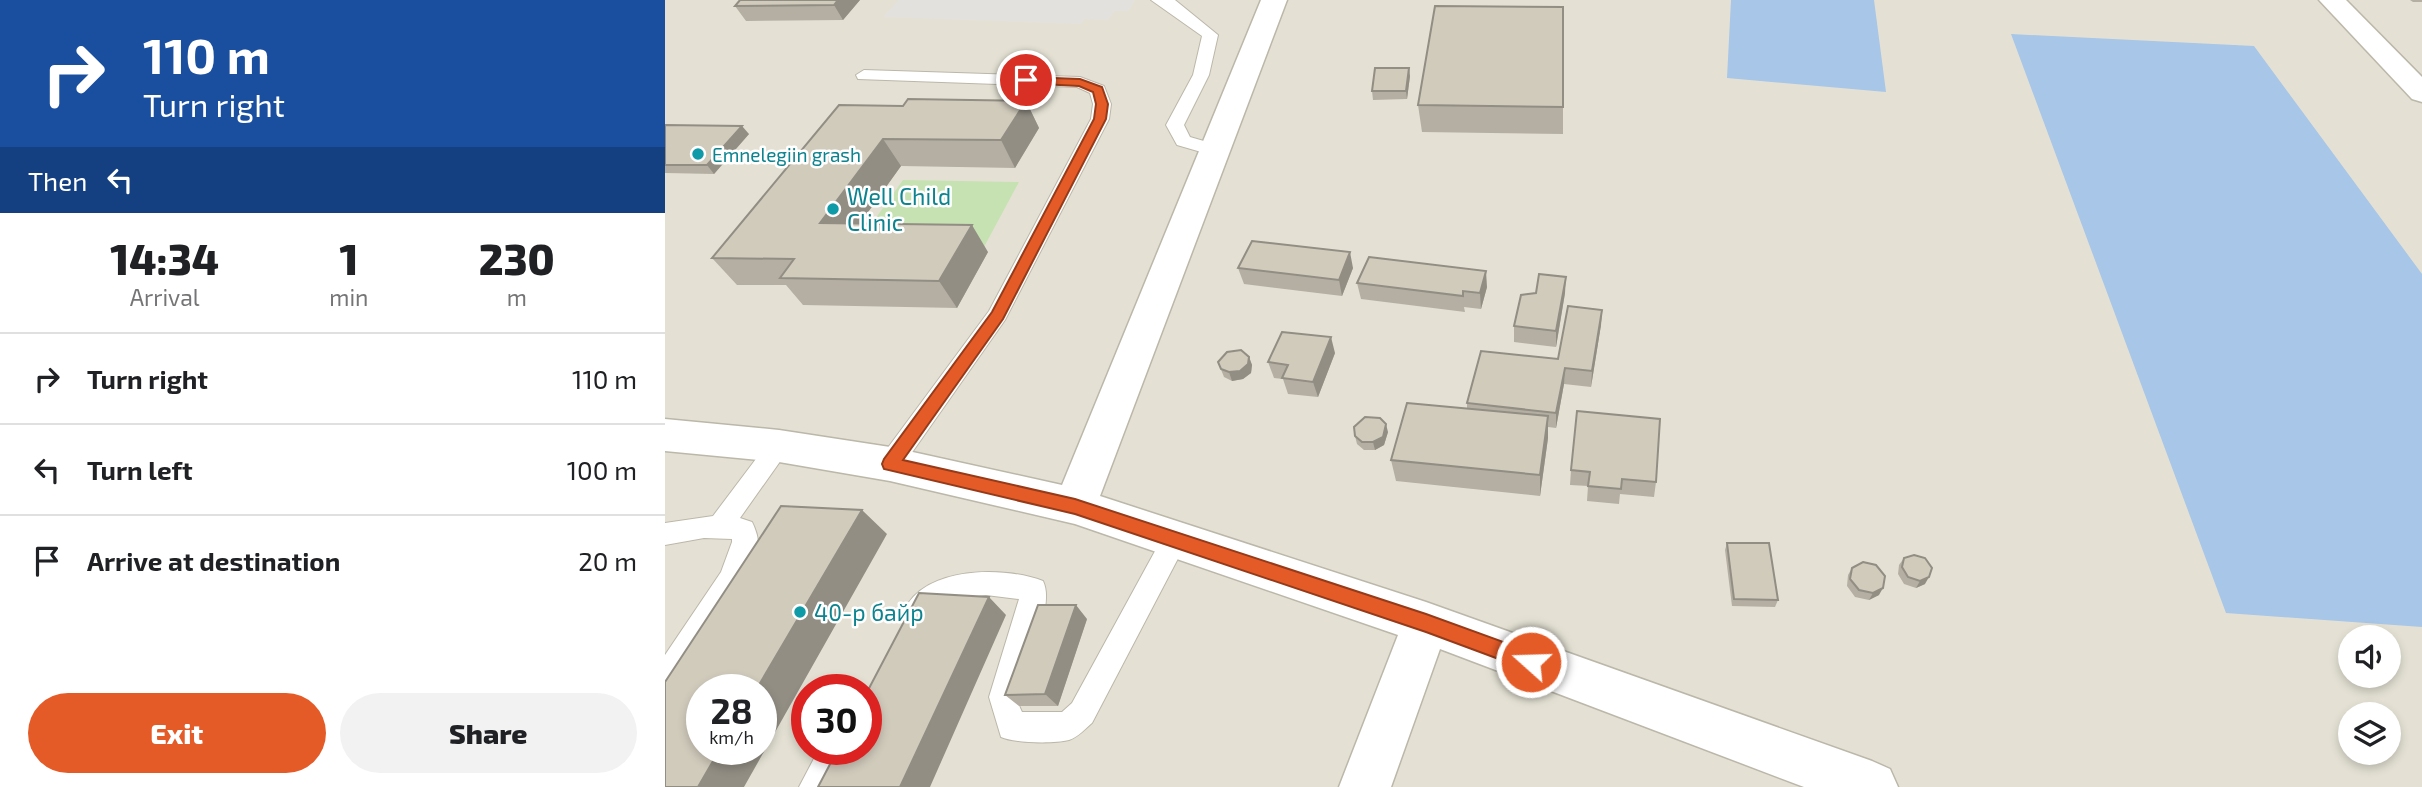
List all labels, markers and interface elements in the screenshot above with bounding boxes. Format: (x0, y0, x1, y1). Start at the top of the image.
text: 110 m (143, 25, 270, 84)
icon: right (28, 28, 119, 119)
pin (996, 50, 1056, 110)
icon: arrive (1007, 61, 1045, 99)
text: Turn right (143, 85, 285, 123)
place label: Emnelegiin grash (712, 143, 861, 166)
marker: Emnelegiin grash (690, 146, 706, 162)
icon: left (101, 161, 139, 199)
text: Then (28, 165, 87, 196)
place label: Well Child Clinic (847, 182, 951, 236)
marker: Well Child Clinic (825, 201, 841, 217)
text: 14:34 (110, 233, 219, 283)
text: 1 (339, 233, 358, 283)
text: 230 (479, 233, 555, 283)
text: Arrival (130, 283, 200, 311)
text: min (329, 283, 368, 311)
text: m (507, 283, 527, 311)
icon: right (28, 360, 66, 398)
text: Turn right (87, 363, 208, 394)
text: 110 m (572, 363, 637, 394)
icon: left (28, 451, 66, 489)
text: Turn left (87, 454, 193, 485)
text: 100 m (567, 454, 637, 485)
icon: arrive (28, 542, 66, 580)
text: Arrive at destination (87, 545, 340, 576)
text: 20 m (578, 545, 637, 576)
place label: 40-р байр (814, 598, 924, 626)
marker: 40-р байр (792, 604, 808, 620)
position arrow (1494, 625, 1568, 699)
map controls (2338, 625, 2401, 765)
button: sound (2338, 625, 2401, 688)
speed limit sign: 30 (791, 674, 882, 765)
text: 28 (710, 689, 753, 731)
button: Exit (28, 693, 326, 773)
button: Share (340, 693, 637, 773)
button: layers (2338, 702, 2401, 765)
text: km/h (709, 726, 754, 748)

